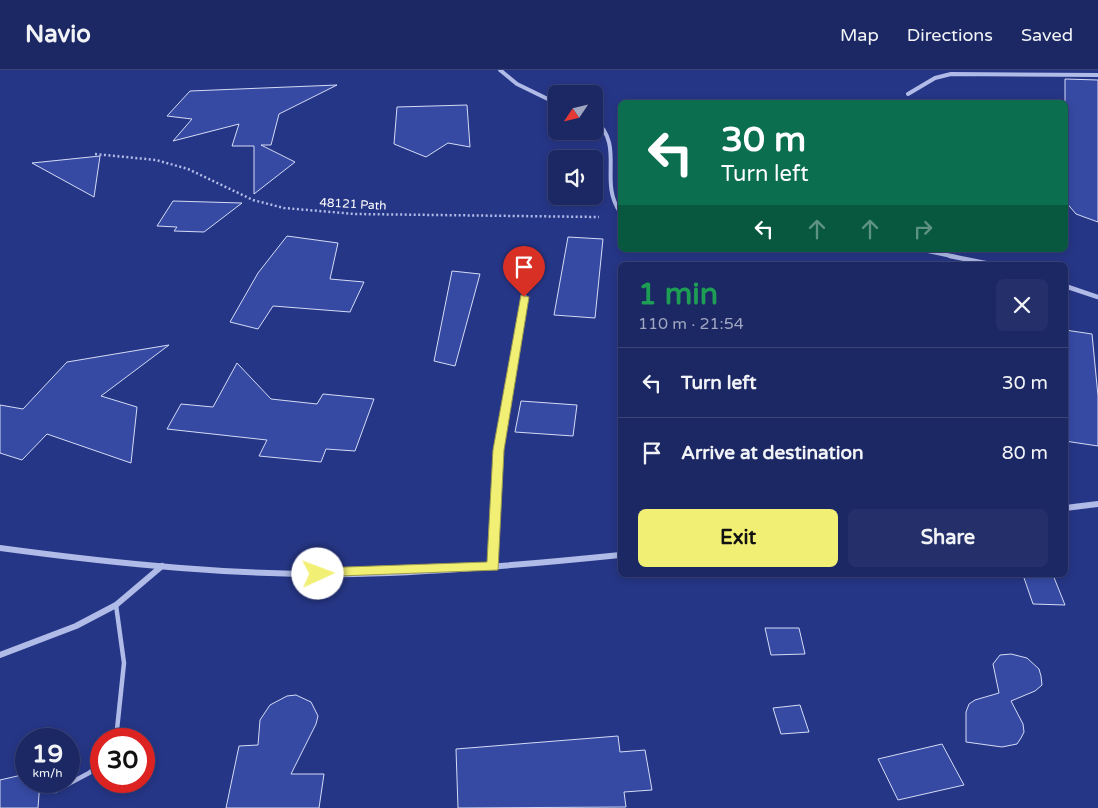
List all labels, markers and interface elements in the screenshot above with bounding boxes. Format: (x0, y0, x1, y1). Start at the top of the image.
text: Navio (25, 20, 91, 49)
text: Map (840, 24, 879, 46)
text: Directions (907, 24, 993, 46)
text: Saved (1021, 24, 1073, 46)
north arrow (548, 85, 602, 140)
map controls (548, 85, 603, 205)
text: 30 m (721, 119, 806, 161)
icon: left (638, 120, 703, 185)
button: sound (548, 150, 603, 205)
text: Turn left (721, 161, 809, 187)
street label: 48121 Path (319, 195, 387, 213)
icon: left (750, 215, 778, 243)
icon: ahead (803, 215, 831, 243)
icon: ahead (856, 215, 884, 243)
icon: right (909, 215, 937, 243)
pin (503, 246, 545, 297)
icon: arrive (510, 253, 538, 281)
text: 1 min (638, 276, 718, 313)
button: close (996, 279, 1048, 331)
text: 110 m · 21:54 (638, 314, 744, 334)
icon: left (638, 369, 666, 397)
text: Turn left (681, 372, 757, 394)
text: 30 m (1002, 372, 1048, 394)
icon: arrive (638, 439, 666, 467)
text: Arrive at destination (681, 442, 864, 464)
text: 80 m (1002, 442, 1048, 464)
button: Exit (638, 509, 838, 567)
button: Share (848, 509, 1048, 567)
position arrow (291, 547, 343, 599)
speed limit sign: 30 (90, 728, 155, 793)
text: 19 (32, 739, 63, 769)
text: km/h (32, 766, 63, 780)

